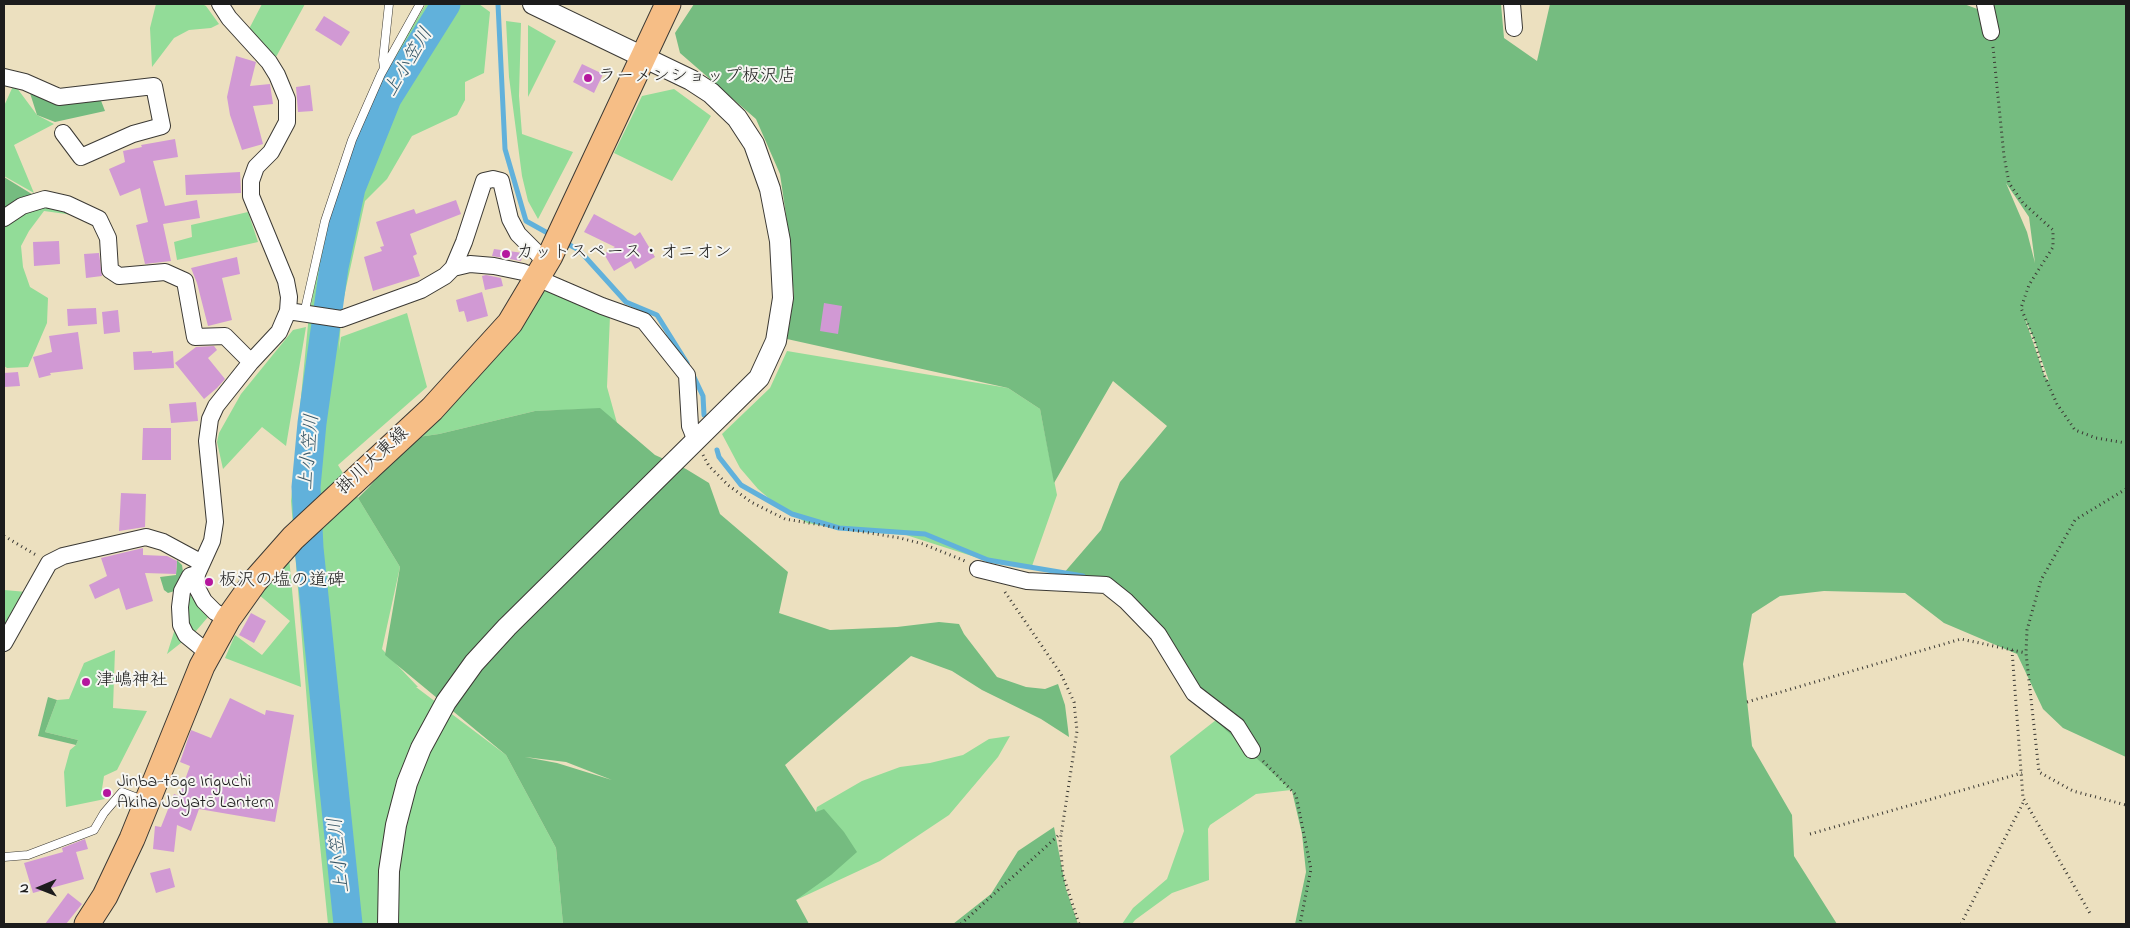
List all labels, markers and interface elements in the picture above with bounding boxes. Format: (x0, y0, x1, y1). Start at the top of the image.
water label: 上小笠川 (381, 25, 439, 101)
place label: ラーメンショップ板沢店 (598, 67, 796, 89)
marker: ラーメンショップ板沢店 (582, 72, 594, 84)
place label: カットスペース・オニオン (516, 243, 732, 265)
marker: カットスペース・オニオン (500, 248, 512, 260)
water label: 上小笠川 (296, 413, 326, 491)
street label: 掛川大東線 (334, 423, 414, 501)
place label: 板沢の塩の道碑 (219, 571, 345, 593)
marker: 板沢の塩の道碑 (203, 576, 215, 588)
place label: 津嶋神社 (96, 671, 168, 693)
marker: 津嶋神社 (80, 676, 92, 688)
place label: Jinba-tōge Iriguchi Akiha Jōyatō Lantern (117, 772, 274, 814)
marker: Jinba-tōge Iriguchi Akiha Jōyatō Lantern (101, 787, 113, 799)
water label: 上小笠川 (326, 816, 356, 894)
north arrow (15, 863, 65, 913)
text: N (14, 883, 35, 893)

